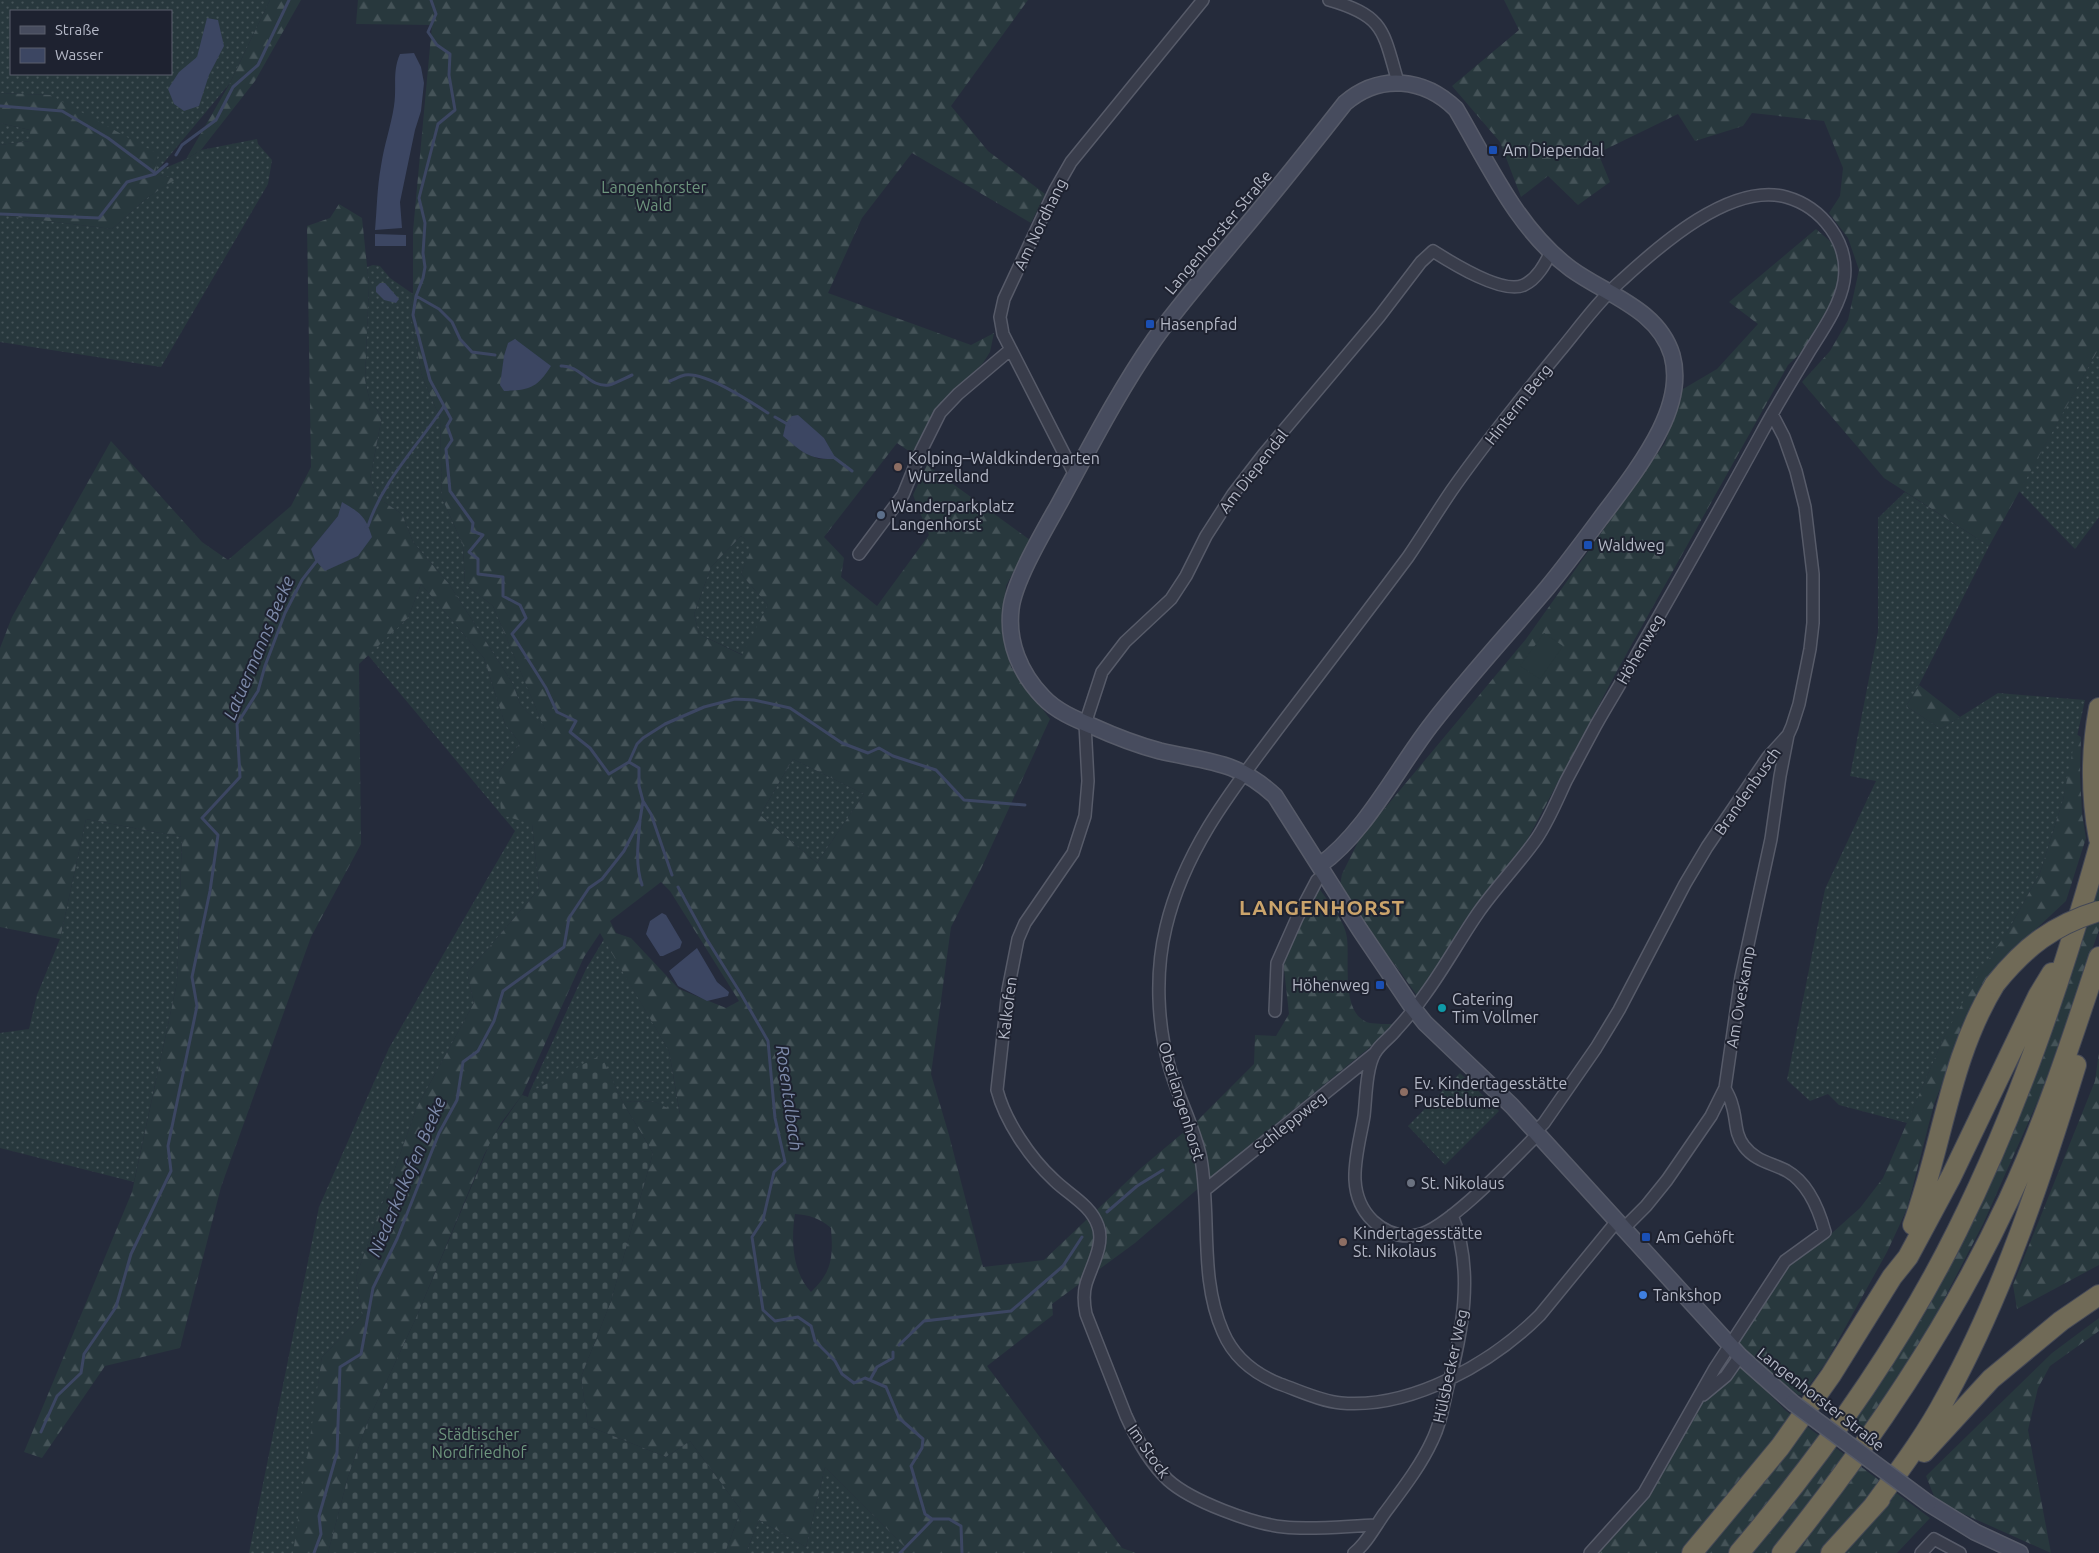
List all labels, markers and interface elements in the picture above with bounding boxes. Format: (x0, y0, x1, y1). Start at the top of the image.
legend (10, 10, 172, 75)
text: Straße (55, 21, 99, 38)
text: Wasser (55, 46, 104, 63)
place label: Am Diependal (1503, 141, 1604, 159)
marker: Am Diependal (1487, 144, 1499, 156)
street label: Langenhorster Straße (1161, 166, 1275, 298)
street label: Am Nordhang (1010, 175, 1070, 273)
park label: Langenhorster Wald (601, 178, 707, 214)
place label: Hasenpfad (1160, 315, 1237, 333)
marker: Hasenpfad (1144, 318, 1156, 330)
street label: Hinterm Berg (1481, 360, 1555, 448)
street label: Am Diependal (1215, 426, 1291, 516)
place label: Kolping–Waldkindergarten Wurzelland (908, 449, 1100, 485)
marker: Kolping–Waldkindergarten Wurzelland (892, 461, 904, 473)
place label: Wanderparkplatz Langenhorst (891, 497, 1014, 533)
marker: Wanderparkplatz Langenhorst (875, 509, 887, 521)
place label: Waldweg (1598, 536, 1665, 554)
marker: Waldweg (1582, 539, 1594, 551)
water label: Latuermanns Beeke (219, 573, 297, 723)
street label: Höhenweg (1613, 611, 1667, 687)
street label: Brandenbusch (1710, 744, 1784, 838)
district label: LANGENHORST (1239, 895, 1405, 919)
street label: Am Oveskamp (1722, 945, 1758, 1049)
street label: Kalkofen (994, 975, 1020, 1041)
place label: Höhenweg (1292, 976, 1370, 994)
marker: Höhenweg (1374, 979, 1386, 991)
place label: Catering Tim Vollmer (1452, 990, 1539, 1026)
marker: Catering Tim Vollmer (1436, 1002, 1448, 1014)
street label: Oberlangenhorst (1155, 1039, 1209, 1163)
water label: Rosentalbach (773, 1044, 807, 1152)
place label: Ev. Kindertagesstätte Pusteblume (1414, 1074, 1567, 1110)
marker: Ev. Kindertagesstätte Pusteblume (1398, 1086, 1410, 1098)
street label: Schleppweg (1250, 1088, 1330, 1156)
water label: Niederkalkofen Beeke (363, 1094, 450, 1260)
place label: St. Nikolaus (1421, 1174, 1504, 1192)
marker: St. Nikolaus (1405, 1177, 1417, 1189)
place label: Kindertagesstätte St. Nikolaus (1353, 1224, 1483, 1260)
place label: Am Gehöft (1656, 1228, 1735, 1246)
marker: Am Gehöft (1640, 1231, 1652, 1243)
marker: Kindertagesstätte St. Nikolaus (1337, 1236, 1349, 1248)
place label: Tankshop (1653, 1286, 1722, 1304)
marker: Tankshop (1637, 1289, 1649, 1301)
street label: Hülsbecker Weg (1429, 1307, 1471, 1425)
street label: Langenhorster Straße (1754, 1344, 1888, 1454)
street label: Im Stock (1124, 1421, 1174, 1481)
park label: Städtischer Nordfriedhof (431, 1425, 527, 1461)

